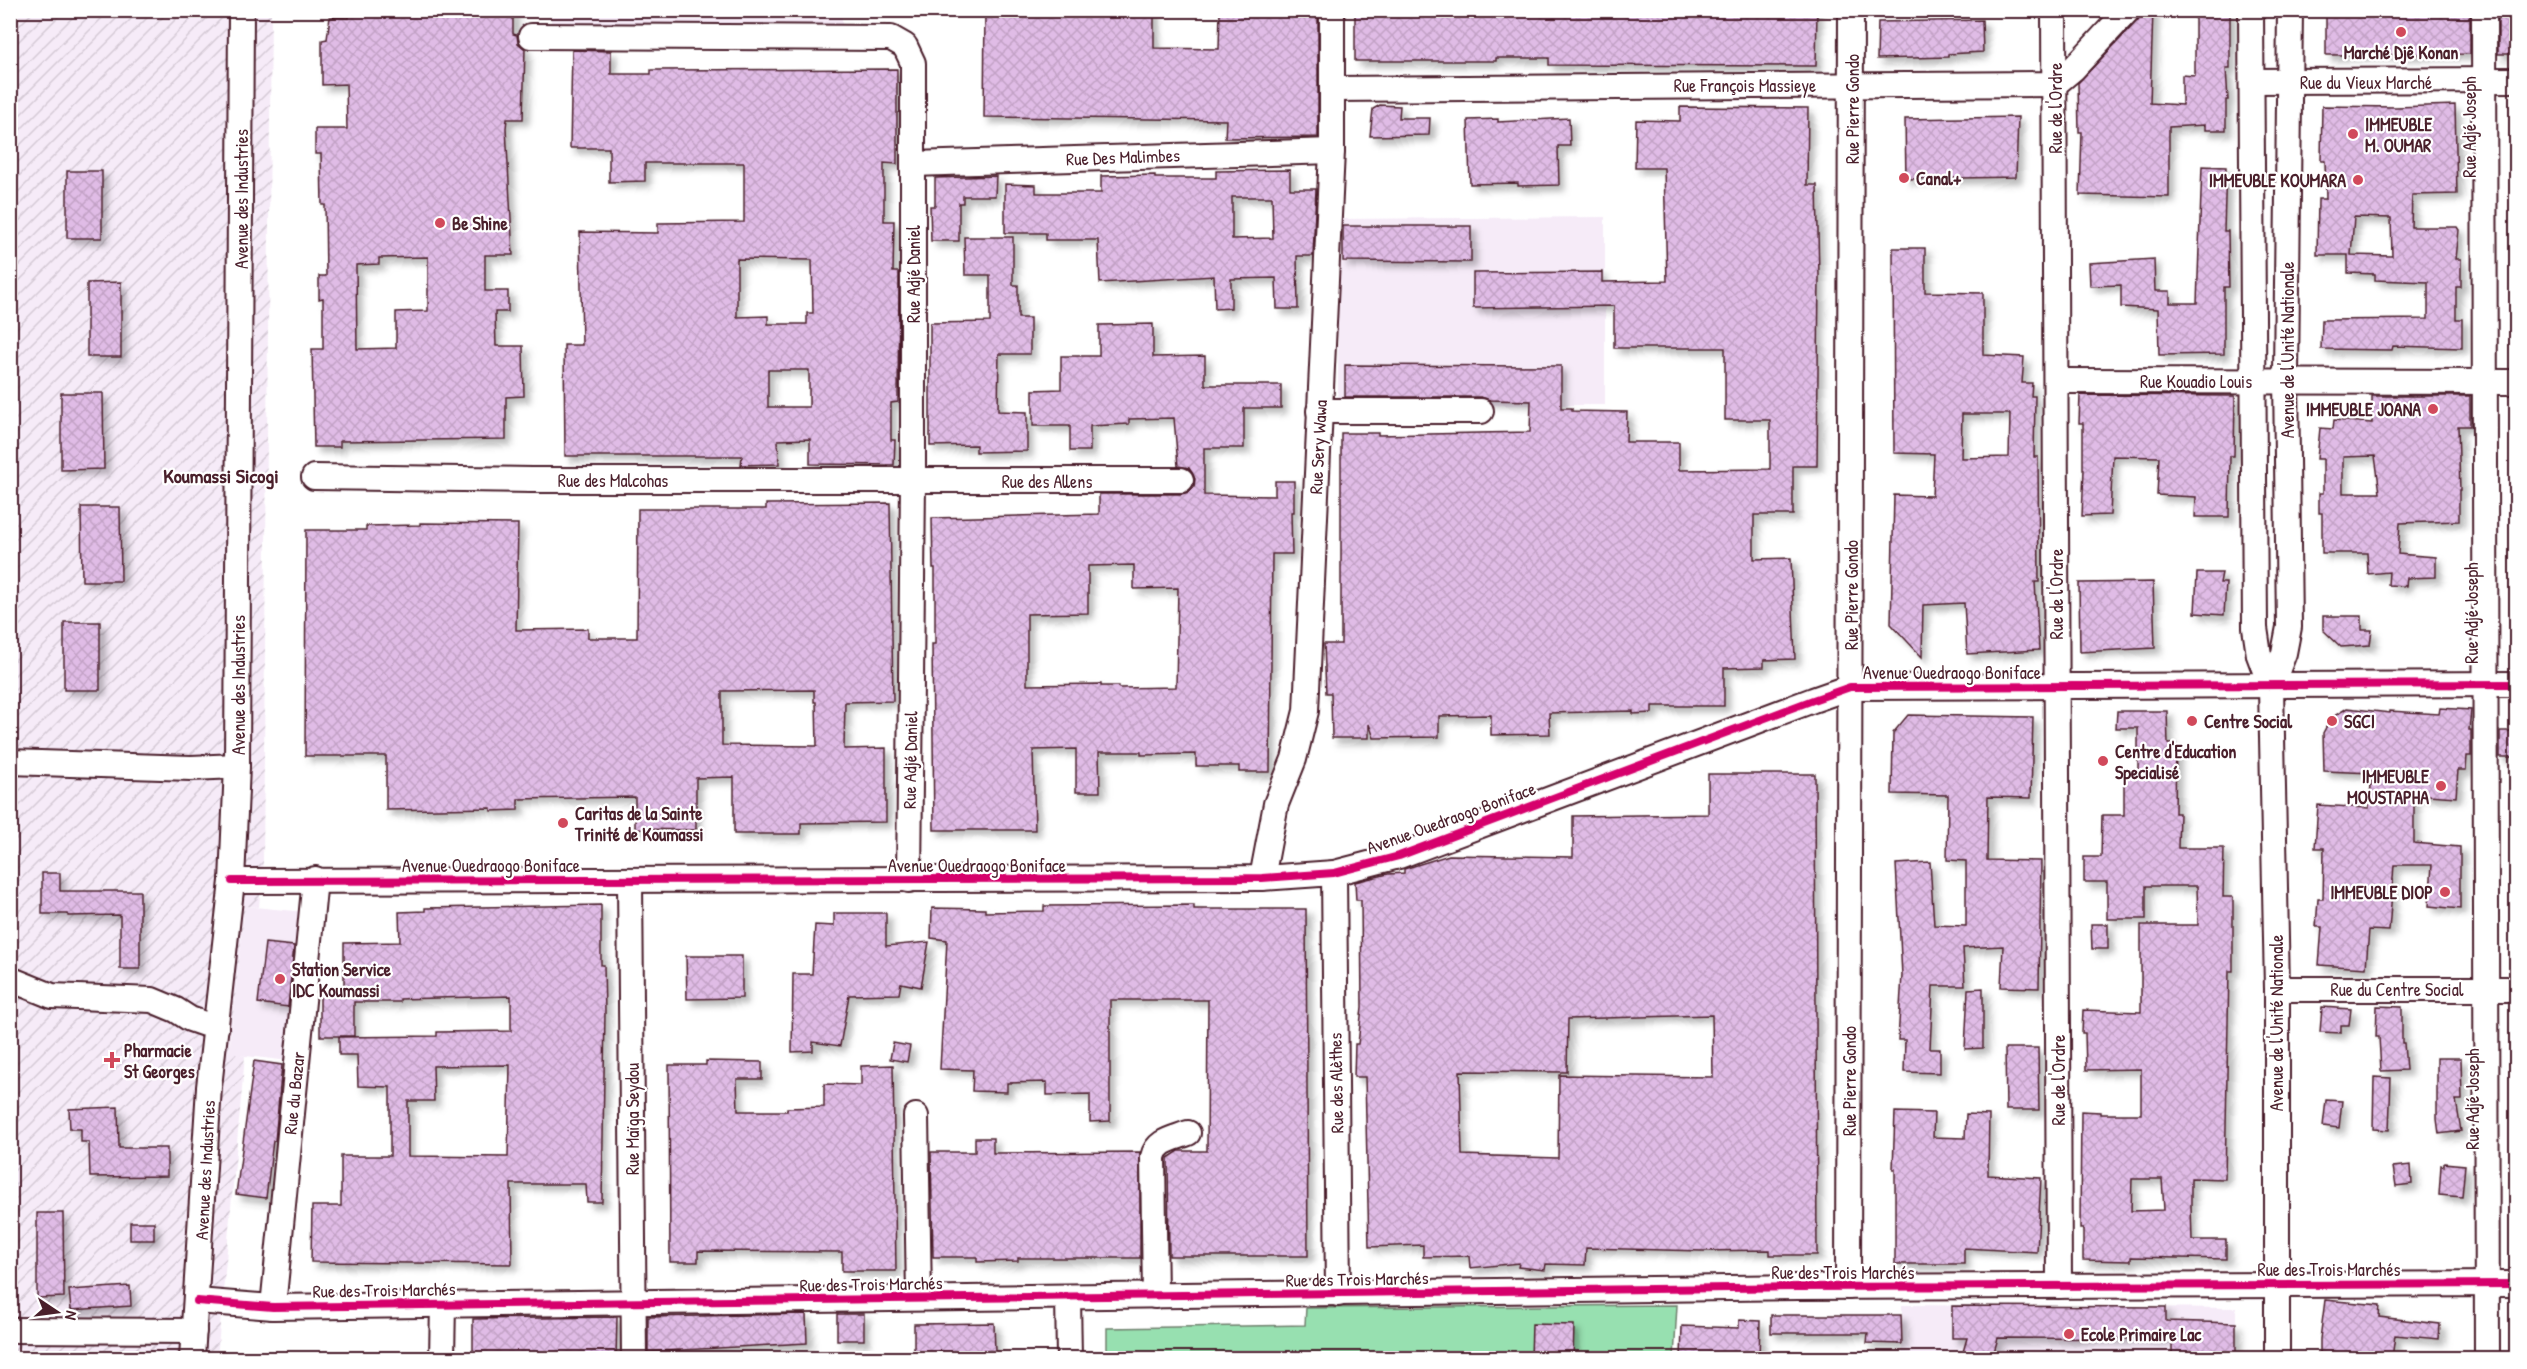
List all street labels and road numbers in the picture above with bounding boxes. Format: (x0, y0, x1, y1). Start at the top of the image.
street label: Rue Pierre Gondo (1840, 54, 1865, 164)
street label: Rue de l'Ordre (2043, 63, 2068, 153)
street label: Rue du Vieux Marché (2300, 70, 2432, 95)
street label: Rue François Massieye (1674, 73, 1816, 98)
street label: Rue Adjé Joseph (2457, 76, 2482, 178)
street label: Avenue des Industries (229, 129, 254, 269)
street label: Rue Des Malimbes (1066, 143, 1180, 171)
street label: Rue Adjé Daniel (901, 225, 926, 323)
street label: Avenue de l'Unité Nationale (2275, 262, 2300, 438)
street label: Rue Kouadio Louis (2140, 369, 2252, 394)
street label: Rue Sery Wawa (1303, 399, 1333, 495)
street label: Rue des Malcohas (558, 468, 668, 493)
street label: Rue des Allens (1002, 469, 1092, 494)
street label: Rue Pierre Gondo (1839, 540, 1864, 650)
street label: Rue de l'Ordre (2044, 549, 2069, 639)
street label: Rue Adjé Joseph (2459, 562, 2484, 664)
street label: Avenue des Industries (226, 615, 251, 755)
street label: Avenue Ouedraogo Boniface (1863, 660, 2041, 685)
street label: Rue Adjé Daniel (897, 711, 923, 809)
street label: Avenue Ouedraogo Boniface (1363, 776, 1539, 860)
street label: Avenue Ouedraogo Boniface (402, 853, 580, 878)
street label: Avenue Ouedraogo Boniface (888, 853, 1066, 878)
street label: Avenue de l'Unité Nationale (2264, 935, 2289, 1111)
street label: Rue du Centre Social (2330, 977, 2464, 1002)
street label: Rue Pierre Gondo (1837, 1026, 1862, 1136)
street label: Rue des Alèthes (1323, 1032, 1349, 1133)
street label: Rue de l'Ordre (2046, 1035, 2071, 1125)
street label: Rue Adjé Joseph (2460, 1048, 2485, 1150)
street label: Rue du Bazar (277, 1050, 311, 1136)
street label: Rue Maïga Seydou (620, 1063, 645, 1175)
street label: Avenue des Industries (189, 1099, 221, 1240)
street label: Rue des Trois Marchés (2258, 1257, 2401, 1282)
street label: Rue des Trois Marchés (1772, 1260, 1915, 1285)
street label: Rue des Trois Marchés (1285, 1265, 1429, 1293)
street label: Rue des Trois Marchés (799, 1270, 943, 1298)
street label: Rue des Trois Marchés (312, 1276, 456, 1304)

